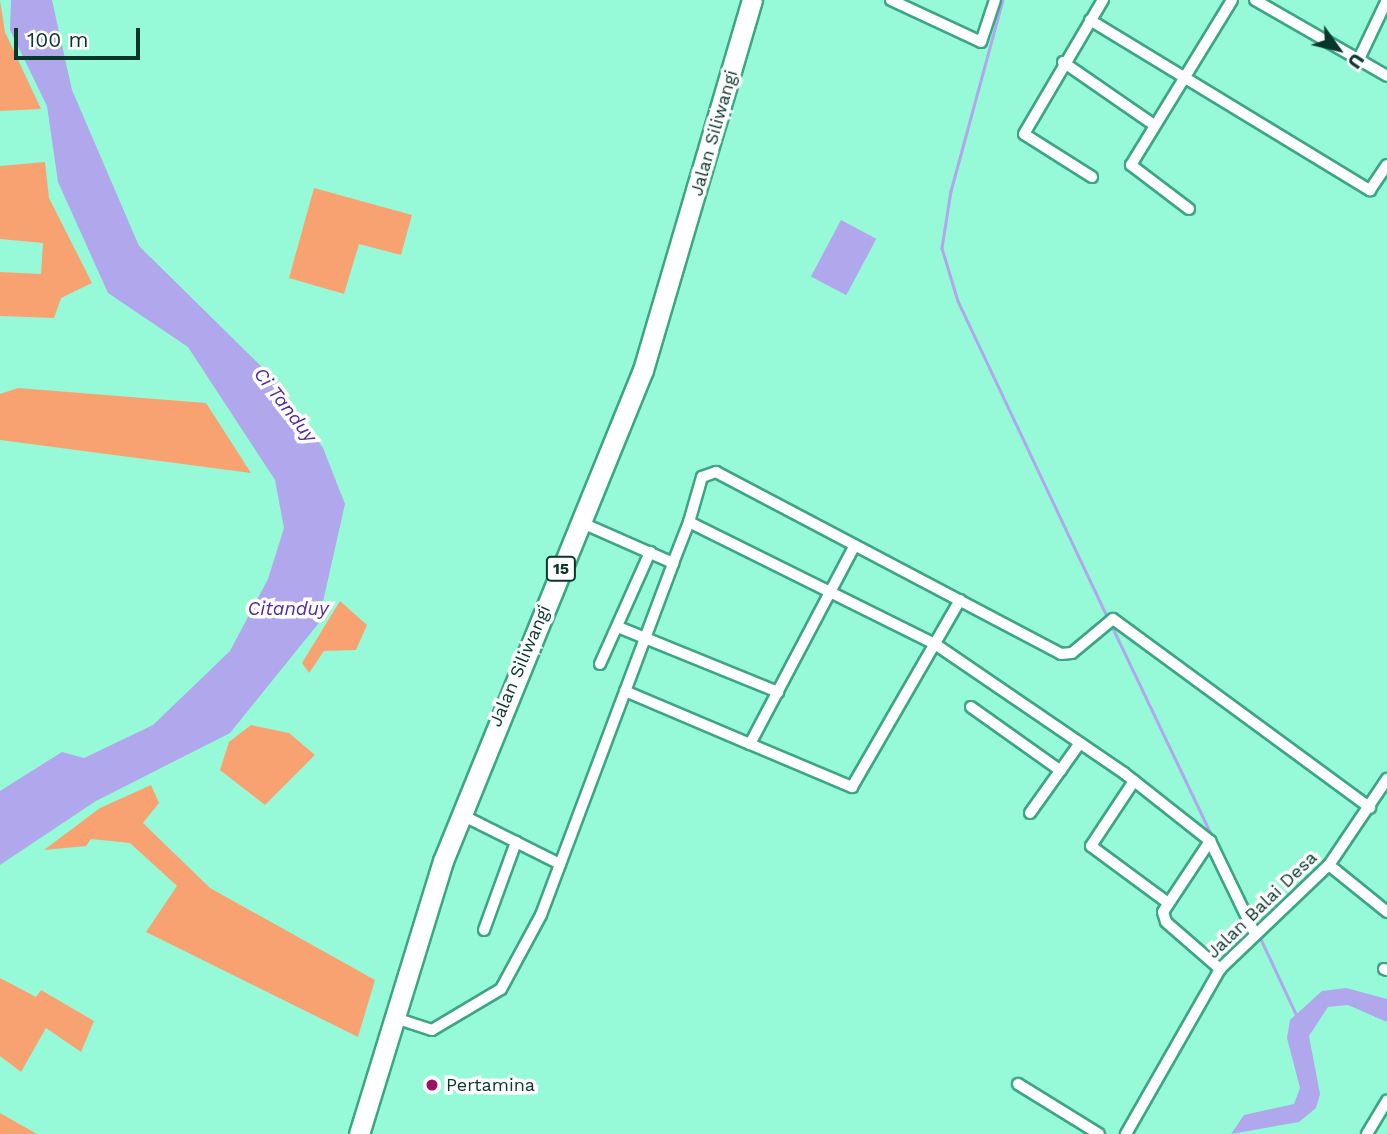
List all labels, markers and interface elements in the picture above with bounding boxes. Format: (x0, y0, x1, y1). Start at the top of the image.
scale bar (18, 14, 144, 58)
north arrow (1303, 14, 1373, 84)
text: 100 m (27, 27, 89, 52)
text: U (1343, 49, 1369, 73)
street label: Jalan Siliwangi (686, 67, 742, 199)
water label: Ci Tanduy (249, 363, 321, 447)
road number: 15 (545, 556, 577, 582)
water label: Citanduy (248, 598, 328, 620)
street label: Jalan Siliwangi (485, 602, 555, 730)
street label: Jalan Balai Desa (1202, 847, 1322, 963)
place label: Pertamina (446, 1074, 535, 1096)
marker: Pertamina (424, 1077, 440, 1093)

